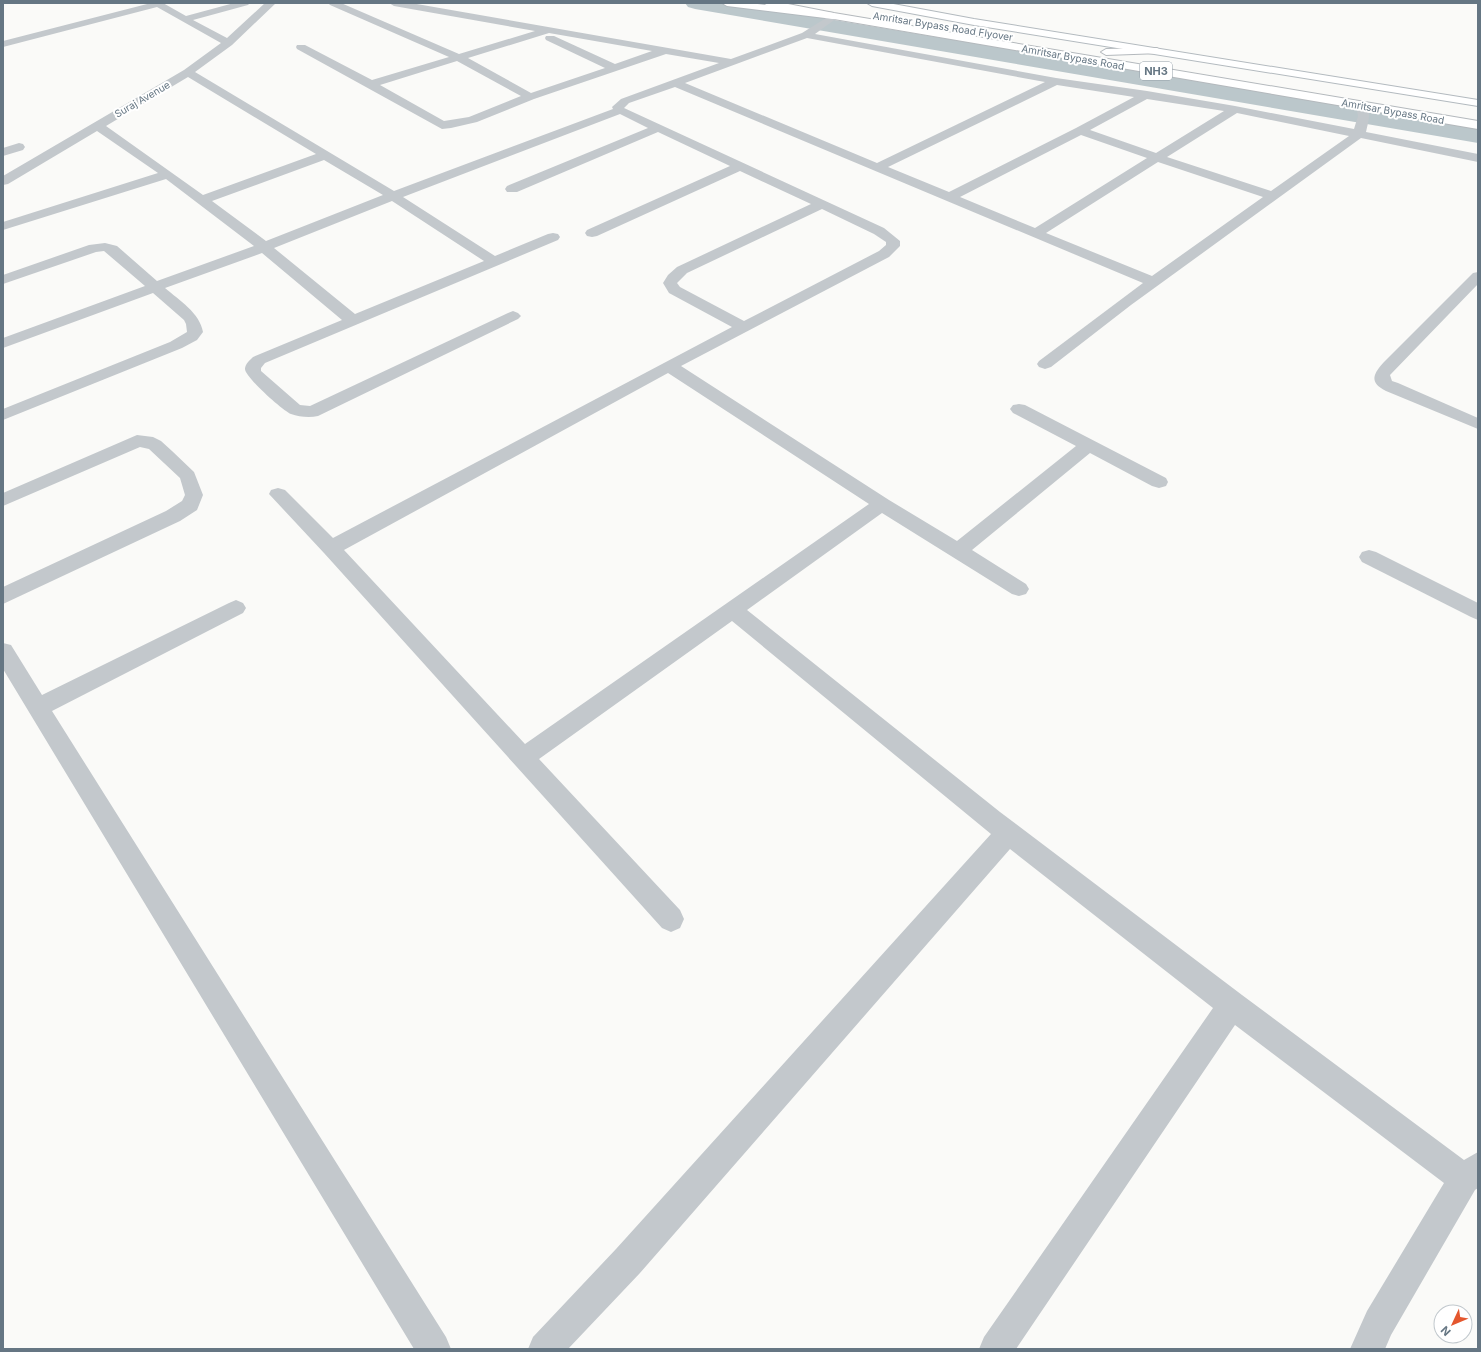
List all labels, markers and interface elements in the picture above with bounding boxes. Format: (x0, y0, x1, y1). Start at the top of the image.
street label: Amritsar Bypass Road Flyover (872, 9, 1014, 43)
street label: Amritsar Bypass Road (1021, 42, 1125, 72)
road number: NH3 (1140, 62, 1172, 80)
street label: Suraj Avenue (112, 78, 172, 120)
street label: Amritsar Bypass Road (1341, 96, 1445, 126)
north arrow (1433, 1304, 1473, 1344)
text: N (1438, 1323, 1454, 1339)

